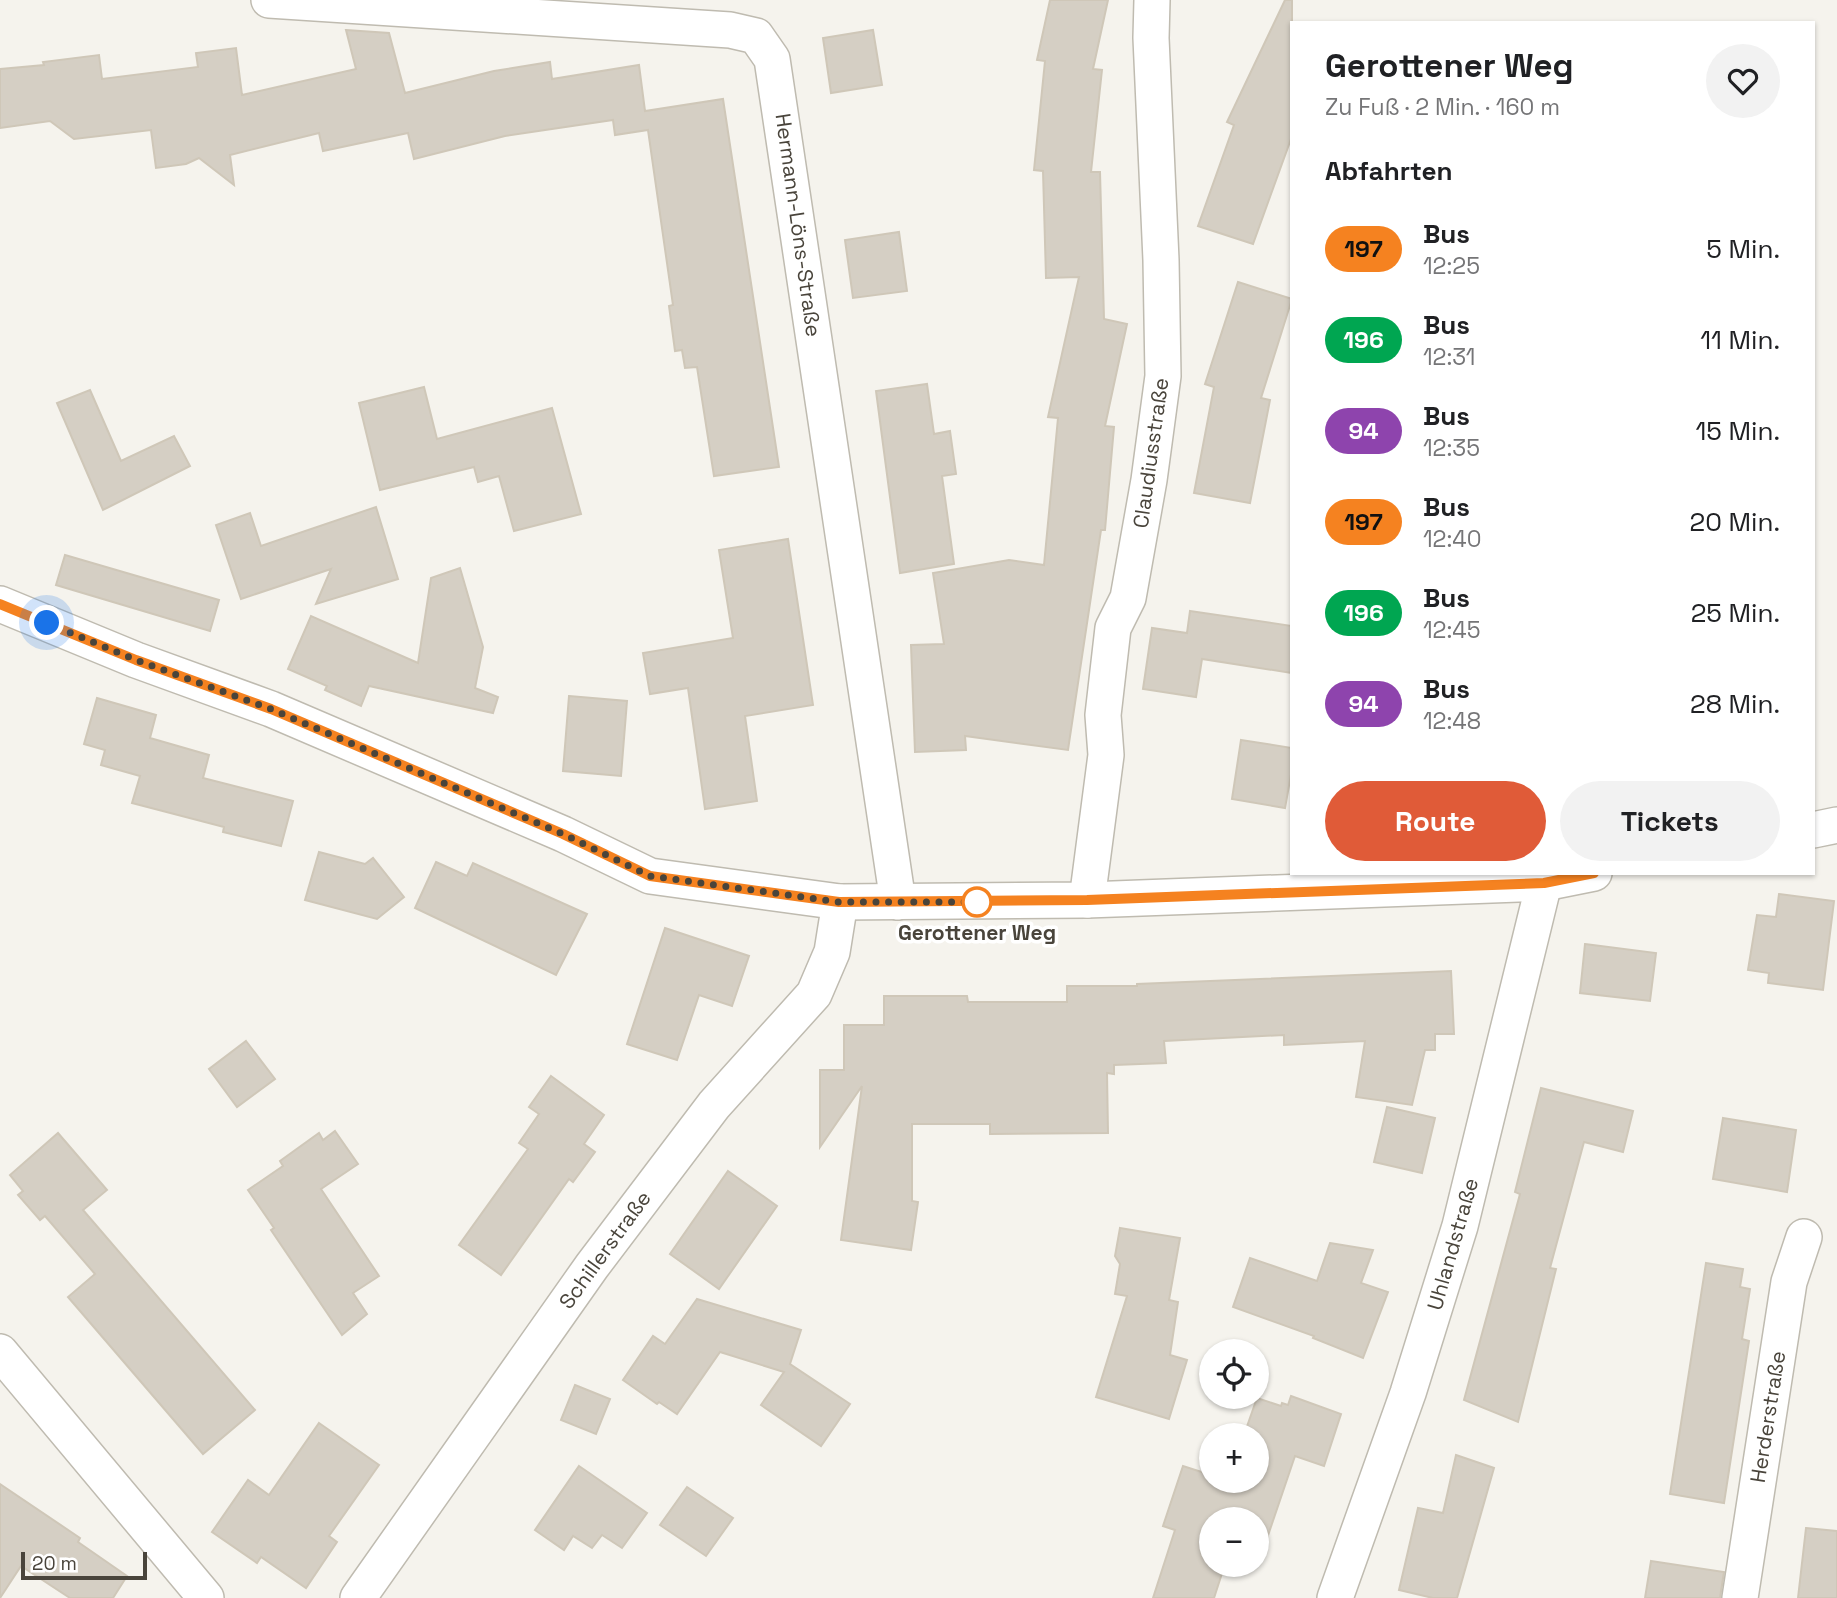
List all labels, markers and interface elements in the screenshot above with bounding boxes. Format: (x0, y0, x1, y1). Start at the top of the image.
button: heart (1706, 44, 1780, 118)
text: Gerottener Weg (1325, 45, 1574, 87)
text: Zu Fuß · 2 Min. · 160 m (1325, 92, 1560, 122)
street label: Hermann-Löns-Straße (769, 112, 828, 338)
text: Abfahrten (1325, 154, 1453, 188)
text: Bus (1423, 217, 1470, 251)
text: 5 Min. (1706, 232, 1780, 266)
text: 197 (1344, 233, 1383, 264)
text: 12:25 (1423, 251, 1480, 281)
text: Bus (1423, 308, 1470, 342)
text: 11 Min. (1700, 323, 1780, 357)
text: 196 (1343, 324, 1384, 355)
text: 12:31 (1423, 342, 1475, 372)
street label: Claudiusstraße (1127, 376, 1174, 530)
text: Bus (1423, 399, 1470, 433)
text: 15 Min. (1695, 414, 1780, 448)
text: 94 (1348, 415, 1379, 446)
text: 12:35 (1423, 433, 1480, 463)
text: Bus (1423, 490, 1470, 524)
text: 20 Min. (1690, 505, 1780, 539)
text: 197 (1344, 506, 1383, 537)
text: 12:40 (1423, 524, 1481, 554)
text: Bus (1423, 581, 1470, 615)
text: 25 Min. (1691, 596, 1780, 630)
text: 196 (1343, 597, 1384, 628)
your location (29, 605, 64, 640)
text: 12:45 (1423, 615, 1480, 645)
text: Bus (1423, 672, 1470, 706)
text: 28 Min. (1690, 687, 1780, 721)
text: 94 (1348, 688, 1379, 719)
text: 12:48 (1423, 706, 1481, 736)
button: Route (1325, 781, 1546, 861)
button: Tickets (1560, 781, 1780, 861)
marker: Gerottener Weg (962, 887, 992, 917)
place label: Gerottener Weg (898, 919, 1056, 946)
street label: Uhlandstraße (1421, 1175, 1484, 1313)
street label: Schillerstraße (553, 1185, 657, 1314)
map controls (1199, 1339, 1269, 1577)
button: locate (1199, 1339, 1269, 1409)
street label: Herderstraße (1744, 1349, 1791, 1485)
button: + (1199, 1423, 1269, 1493)
button: − (1199, 1507, 1269, 1577)
scale bar (21, 1549, 147, 1581)
text: 20 m (32, 1551, 77, 1576)

